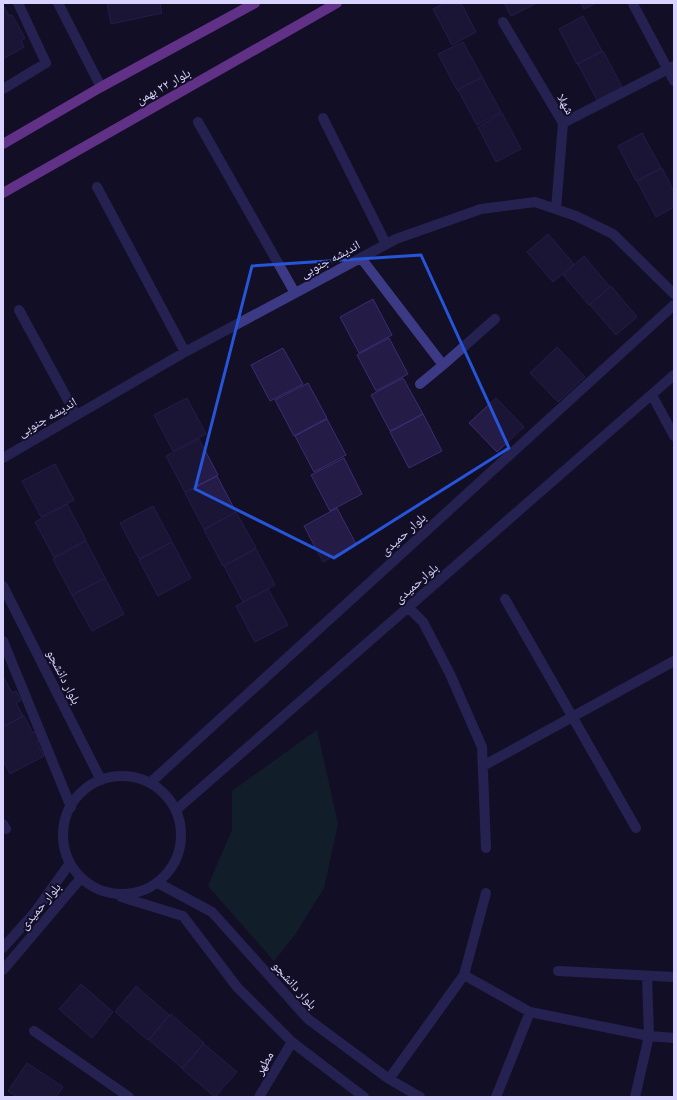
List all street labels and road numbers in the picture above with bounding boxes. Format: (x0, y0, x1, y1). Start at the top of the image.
street label: بلوار ۲۲ بهمن (133, 64, 193, 108)
street label: شهلا (553, 90, 579, 117)
street label: اندیشه جنوبی (297, 236, 363, 282)
street label: اندیشه جنوبی (14, 393, 80, 441)
street label: بلوار حمیدی (376, 509, 430, 559)
street label: بلوارحمیدی (390, 559, 442, 607)
street label: بلوار دانشجو (43, 647, 85, 707)
street label: بلوار حمیدی (15, 879, 65, 933)
street label: بلوار دانشجو (269, 957, 321, 1013)
street label: مطهر (250, 1048, 277, 1079)

